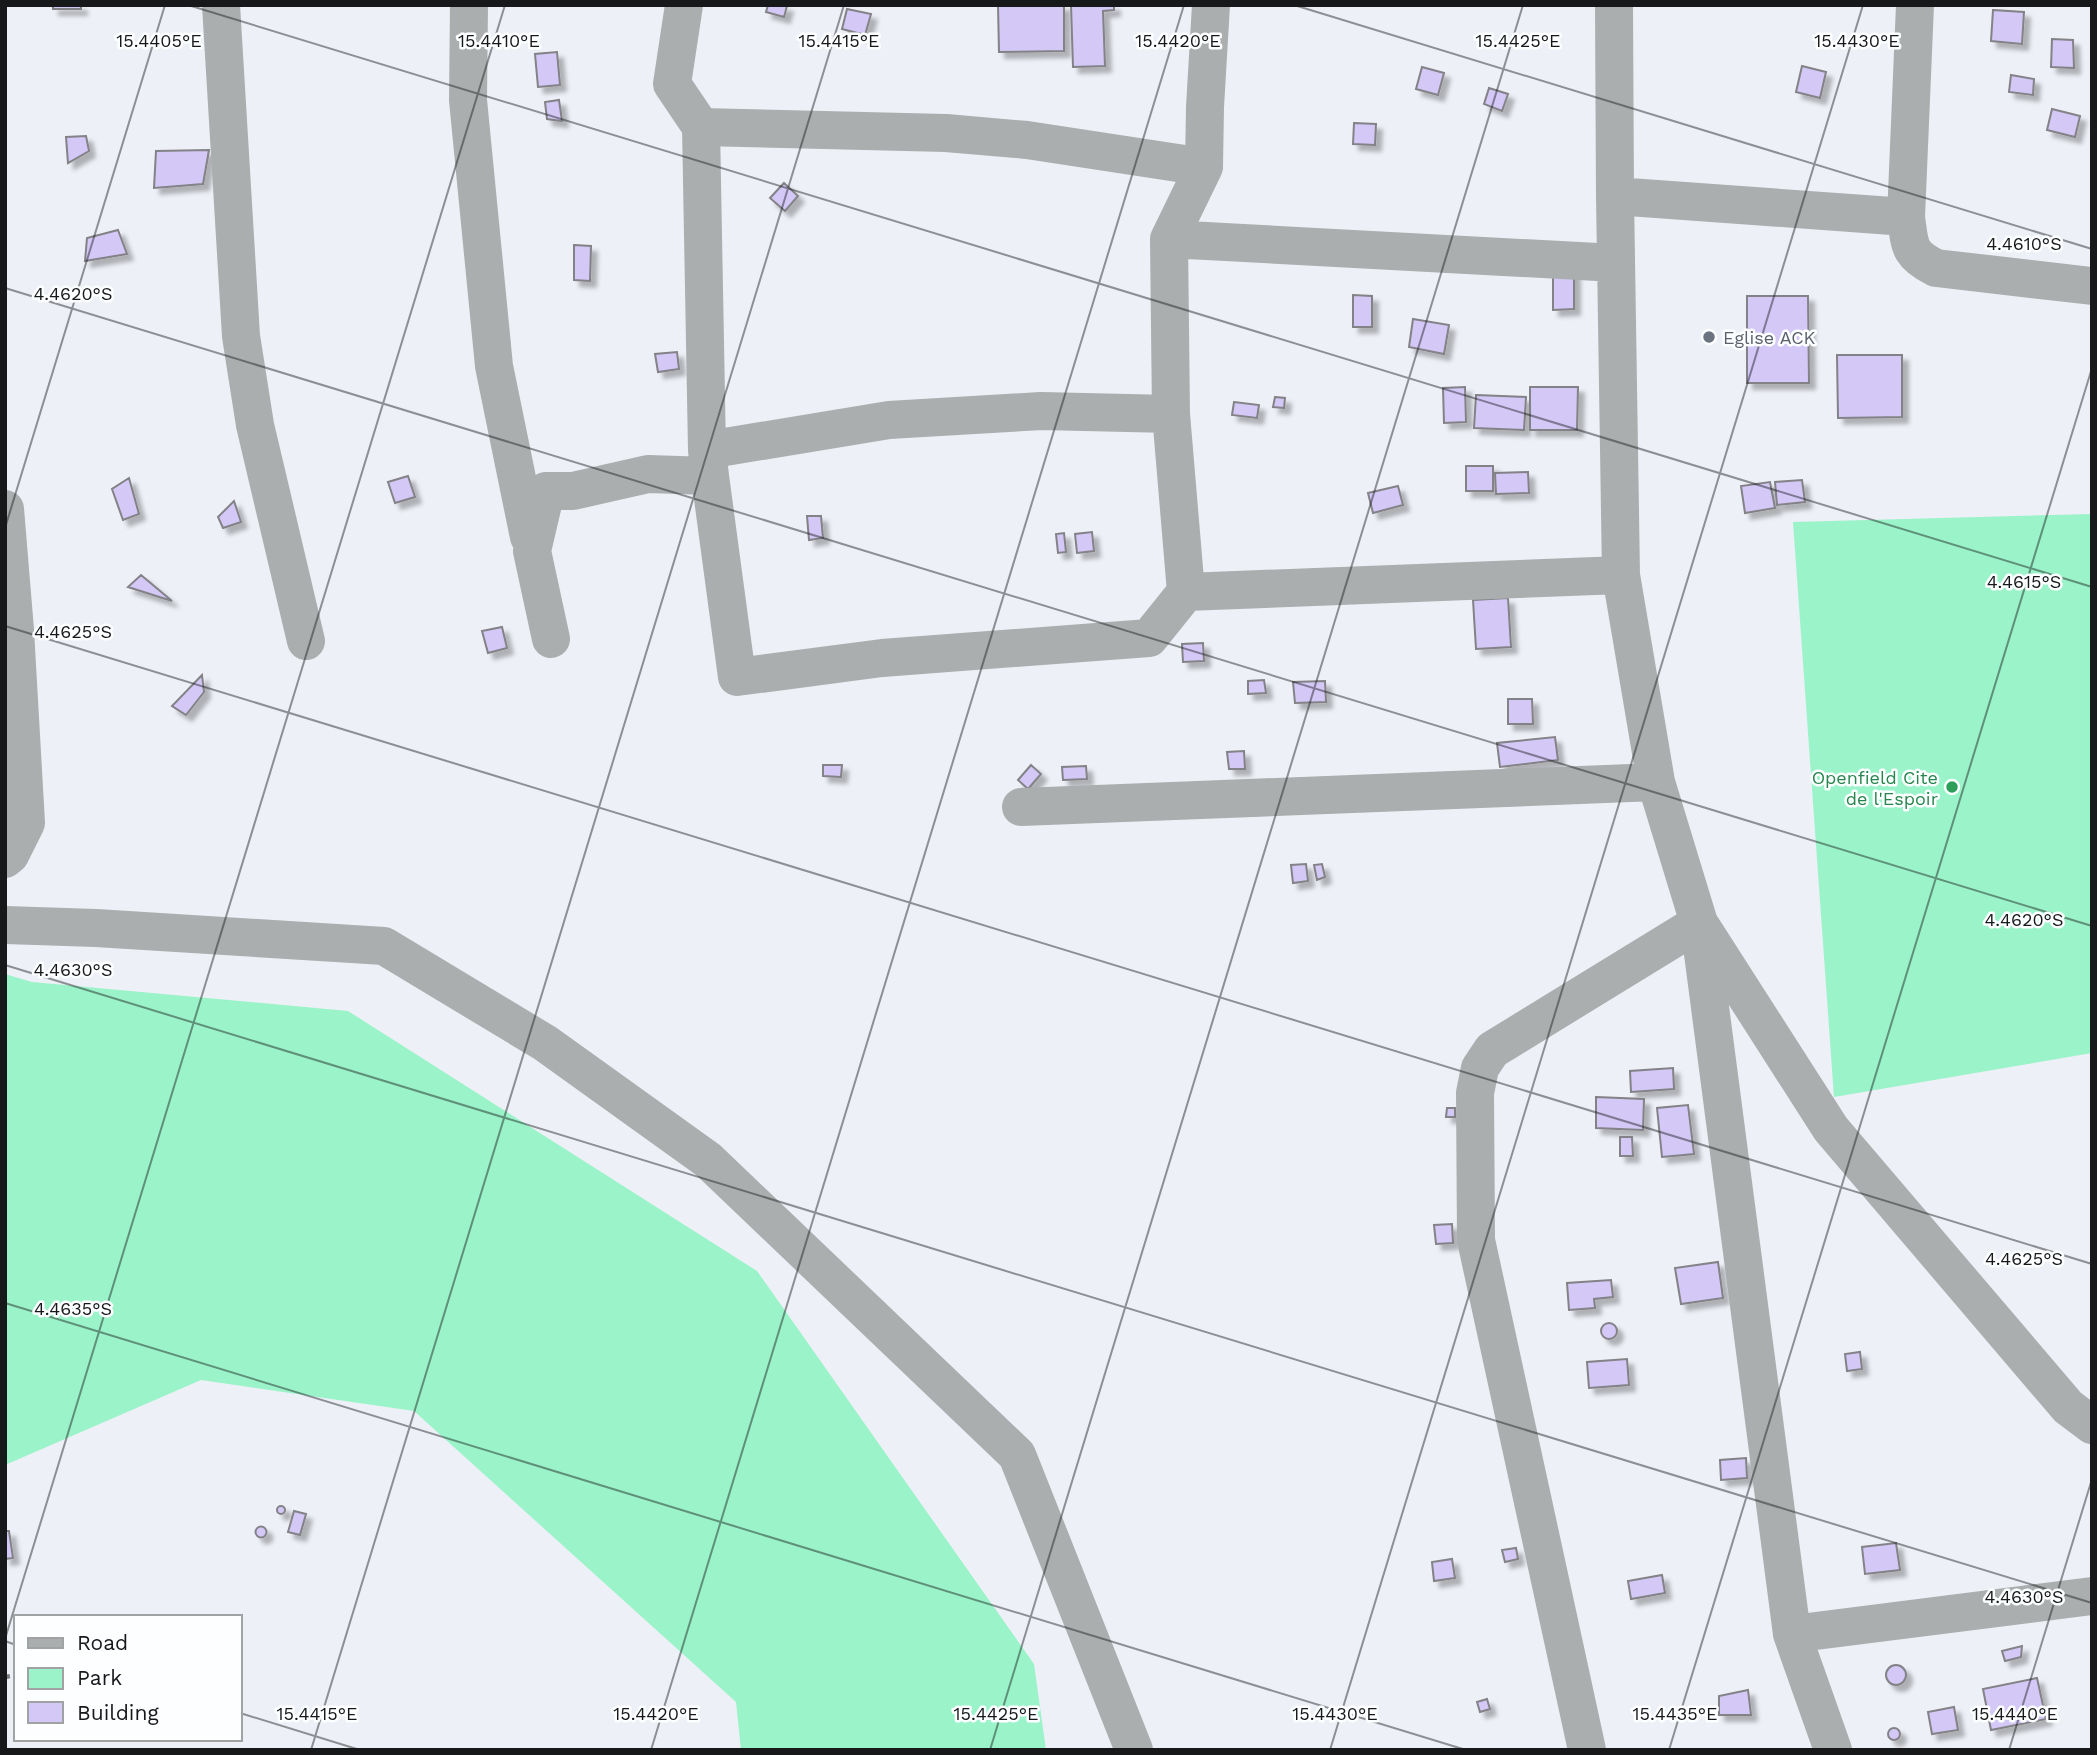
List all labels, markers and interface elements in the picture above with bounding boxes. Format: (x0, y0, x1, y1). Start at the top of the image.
text: 15.4405°E (116, 30, 202, 51)
text: 15.4410°E (458, 30, 540, 51)
text: 15.4415°E (798, 30, 880, 51)
text: 15.4420°E (1135, 30, 1221, 51)
text: 15.4425°E (1476, 30, 1560, 51)
text: 15.4430°E (1814, 30, 1900, 51)
text: 4.4610°S (1986, 233, 2062, 254)
text: 4.4620°S (34, 283, 112, 304)
place label: Eglise ACK (1723, 327, 1815, 348)
marker: Eglise ACK (1701, 329, 1717, 345)
text: 4.4615°S (1987, 571, 2061, 592)
text: 4.4625°S (34, 621, 112, 642)
place label: Openfield Cite de l'Espoir (1812, 767, 1938, 809)
marker: Openfield Cite de l'Espoir (1944, 779, 1960, 795)
text: 4.4620°S (1985, 909, 2063, 930)
text: 4.4630°S (34, 959, 112, 980)
text: 4.4625°S (1985, 1248, 2063, 1269)
text: 4.4635°S (34, 1298, 112, 1319)
text: 4.4630°S (1985, 1586, 2063, 1607)
legend (14, 1615, 242, 1741)
text: Road (77, 1630, 128, 1655)
text: Park (77, 1665, 122, 1690)
text: Building (77, 1700, 159, 1725)
text: 15.4415°E (276, 1703, 358, 1724)
text: 15.4420°E (613, 1703, 699, 1724)
text: 15.4425°E (954, 1703, 1038, 1724)
text: 15.4430°E (1292, 1703, 1378, 1724)
text: 15.4435°E (1633, 1703, 1717, 1724)
text: 15.4440°E (1972, 1703, 2058, 1724)

